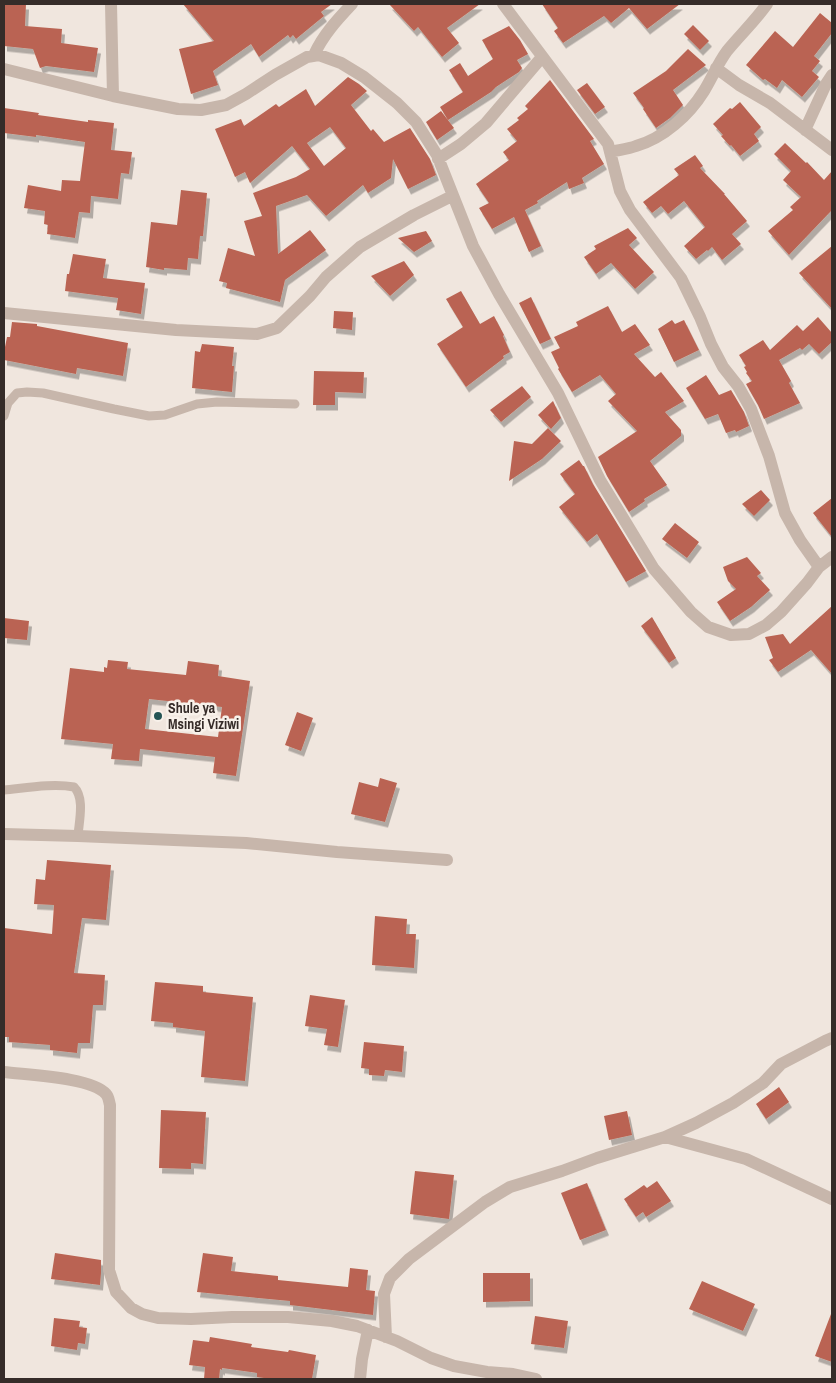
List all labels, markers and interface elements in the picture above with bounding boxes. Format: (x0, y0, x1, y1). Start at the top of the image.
place label: Shule ya Msingi Viziwi (168, 699, 239, 733)
marker: Shule ya Msingi Viziwi (152, 710, 164, 722)

